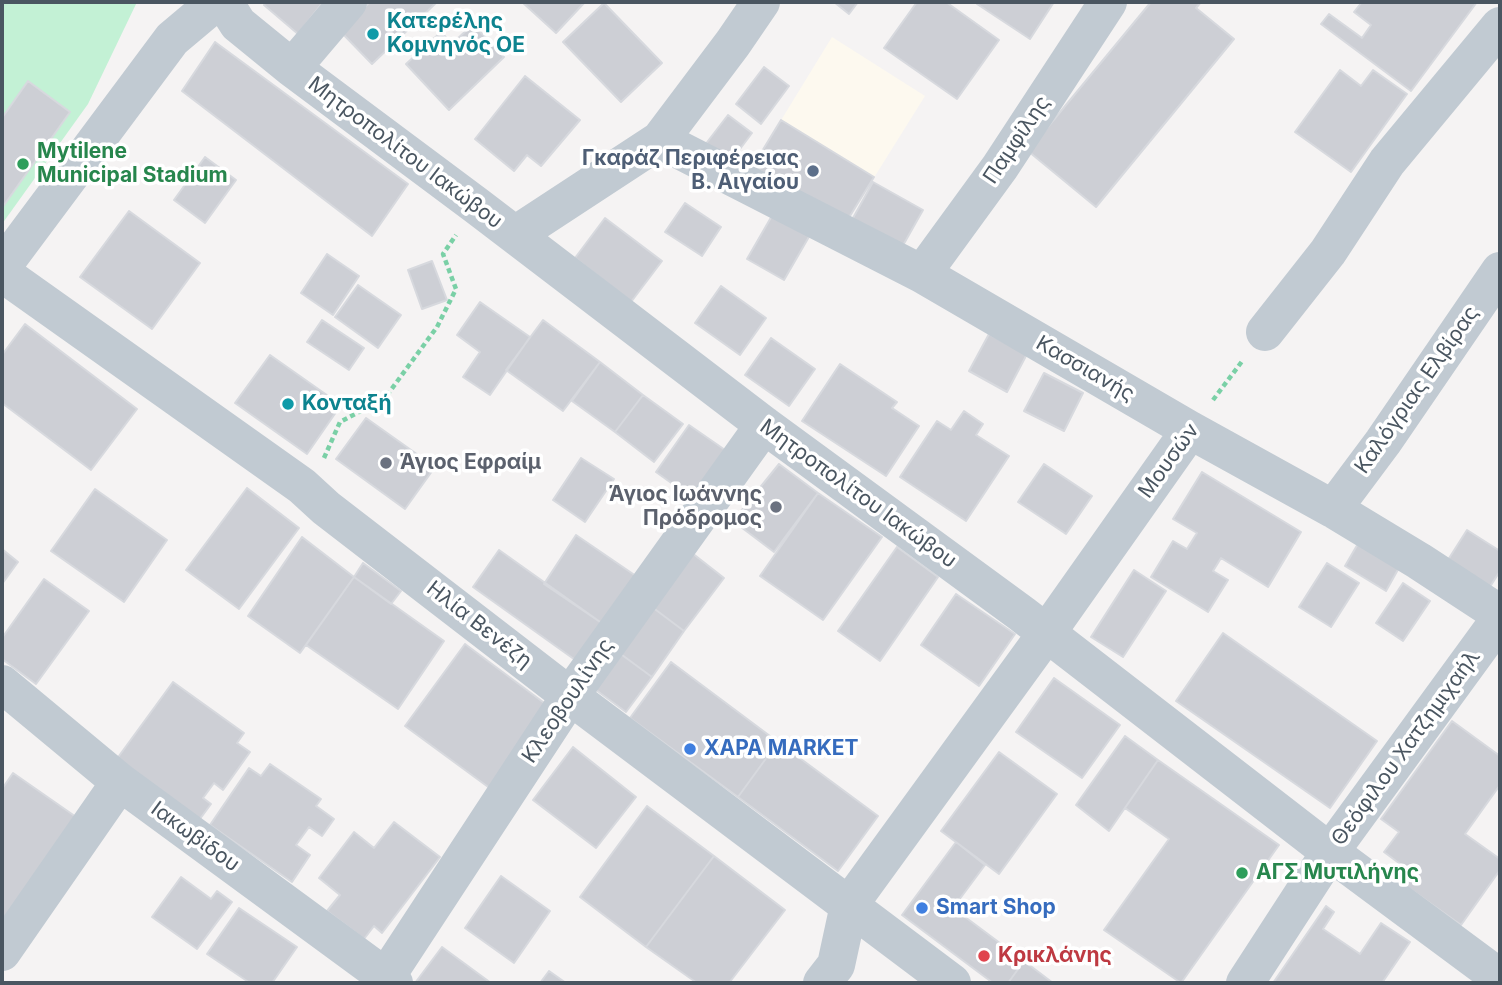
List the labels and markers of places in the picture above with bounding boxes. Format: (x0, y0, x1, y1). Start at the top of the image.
place label: Κατερέλης Κομνηνός ΟΕ (387, 9, 525, 59)
marker: Κατερέλης Κομνηνός ΟΕ (365, 26, 381, 42)
place label: Mytilene Municipal Stadium (37, 139, 228, 189)
place label: Γκαράζ Περιφέρειας Β. Αιγαίου (582, 146, 799, 196)
marker: Mytilene Municipal Stadium (15, 156, 31, 172)
marker: Γκαράζ Περιφέρειας Β. Αιγαίου (805, 163, 821, 179)
place label: Κονταξή (302, 391, 392, 417)
marker: Κονταξή (280, 396, 296, 412)
place label: Άγιος Εφραίμ (400, 450, 541, 476)
marker: Άγιος Εφραίμ (378, 455, 394, 471)
place label: Άγιος Ιωάννης Πρόδρομος (609, 482, 762, 532)
marker: Άγιος Ιωάννης Πρόδρομος (768, 499, 784, 515)
place label: XAPA MARKET (704, 736, 859, 762)
marker: XAPA MARKET (682, 741, 698, 757)
place label: ΑΓΣ Μυτιλήνης (1256, 860, 1419, 886)
marker: ΑΓΣ Μυτιλήνης (1234, 865, 1250, 881)
place label: Smart Shop (936, 895, 1056, 921)
marker: Smart Shop (914, 900, 930, 916)
place label: Κρικλάνης (998, 943, 1112, 969)
marker: Κρικλάνης (976, 948, 992, 964)

